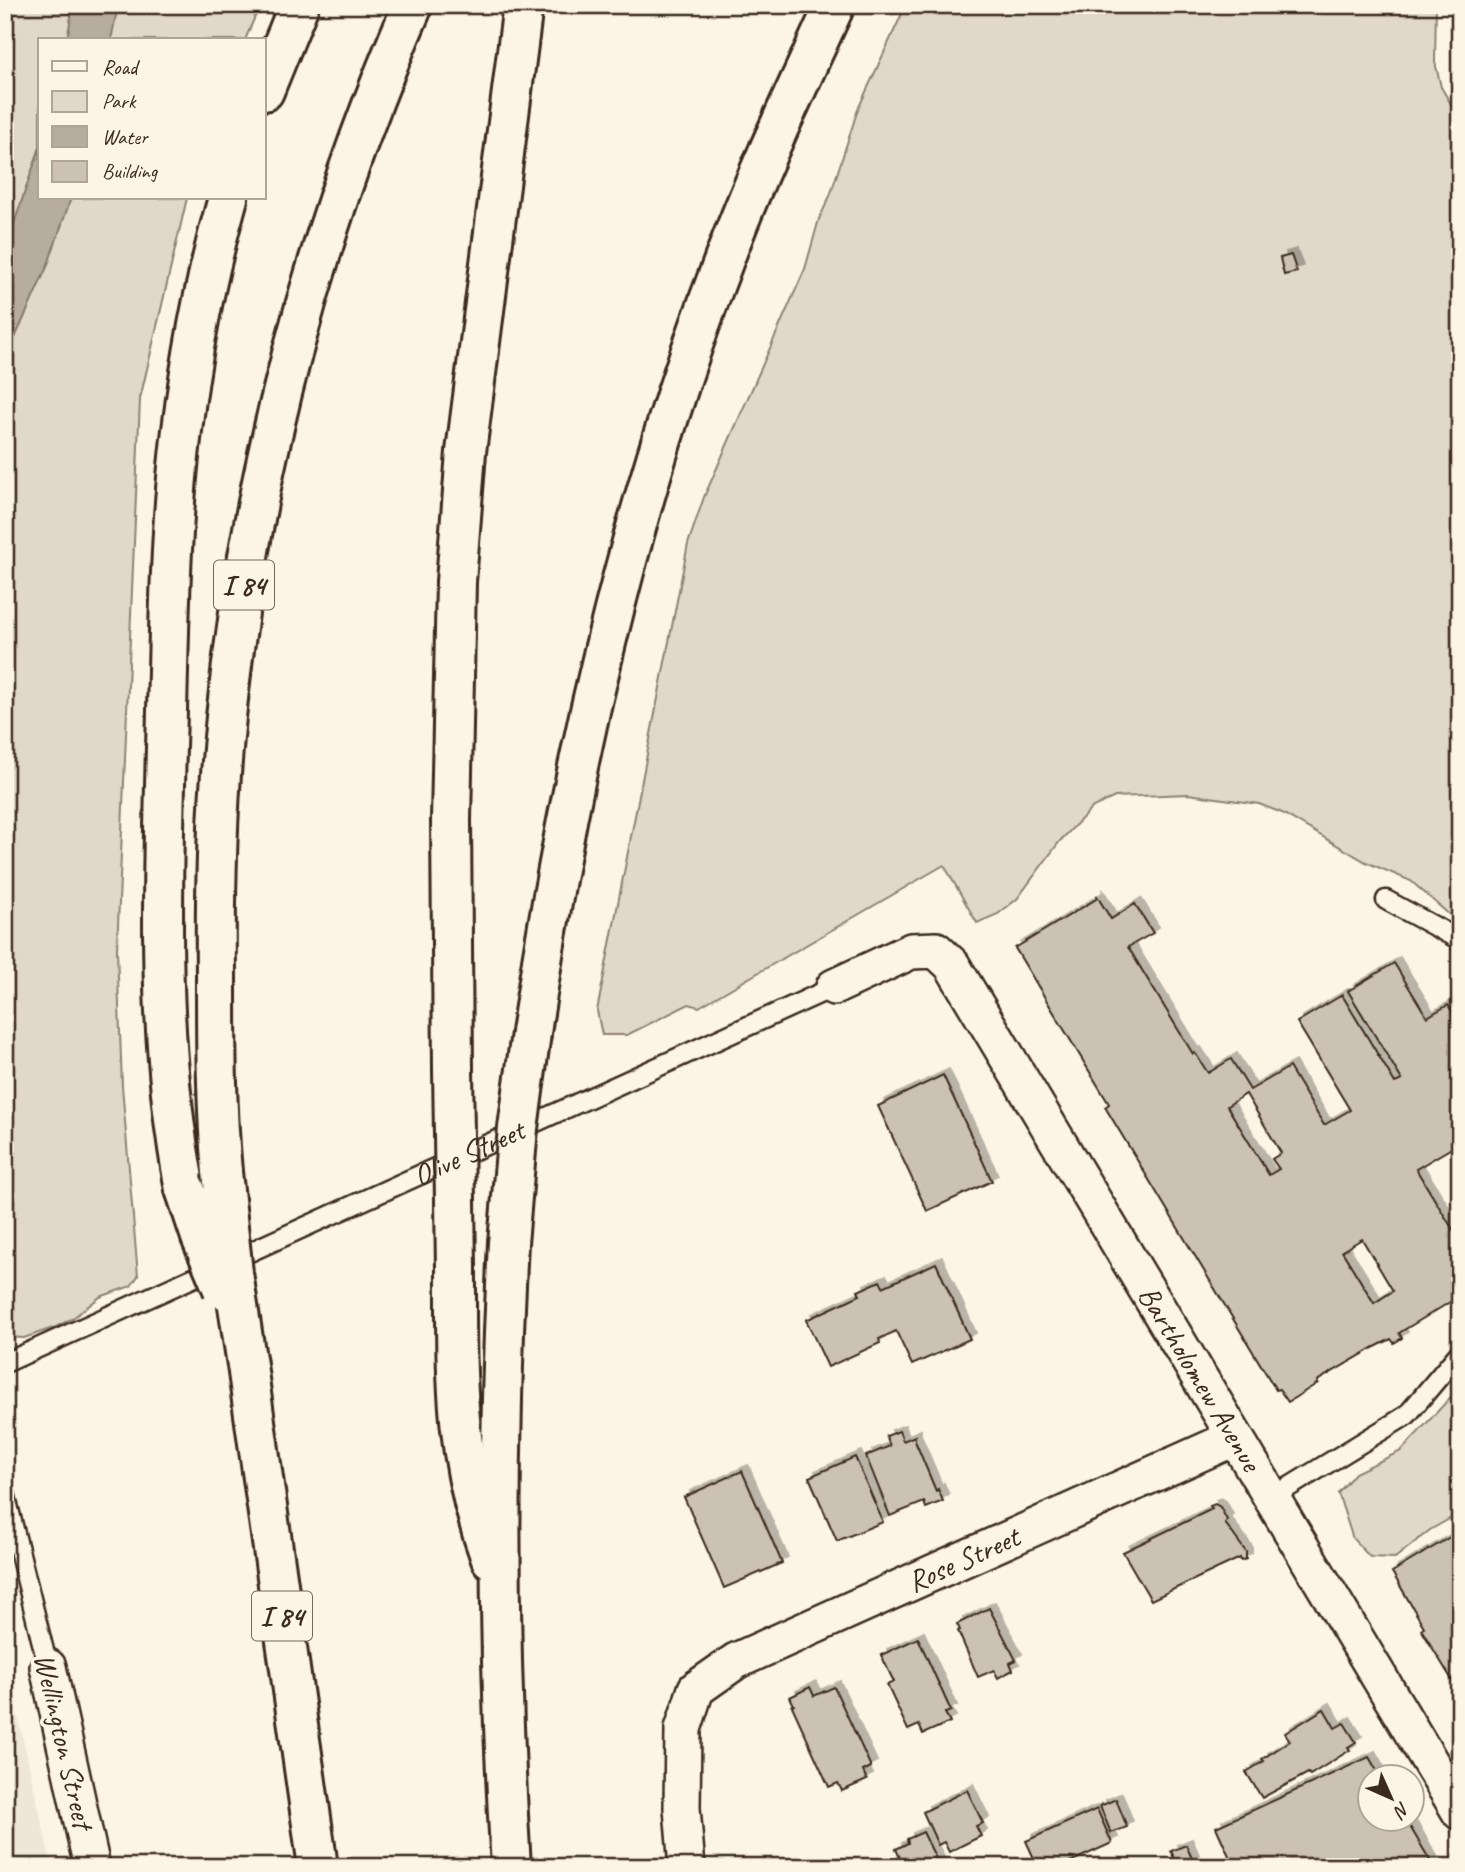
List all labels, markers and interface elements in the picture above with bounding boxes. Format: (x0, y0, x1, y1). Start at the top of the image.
legend (38, 38, 266, 200)
text: Road (102, 54, 141, 80)
text: Park (102, 88, 137, 114)
text: Water (102, 124, 149, 150)
text: Building (102, 158, 159, 184)
road number: I 84 (214, 560, 274, 610)
street label: Olive Street (407, 1110, 533, 1194)
street label: Bartholomew Avenue (1130, 1279, 1271, 1480)
street label: Rose Street (901, 1516, 1028, 1601)
road number: I 84 (252, 1592, 312, 1640)
street label: Wellington Street (25, 1650, 104, 1836)
north arrow (1356, 1764, 1426, 1834)
text: N (1387, 1797, 1415, 1824)

